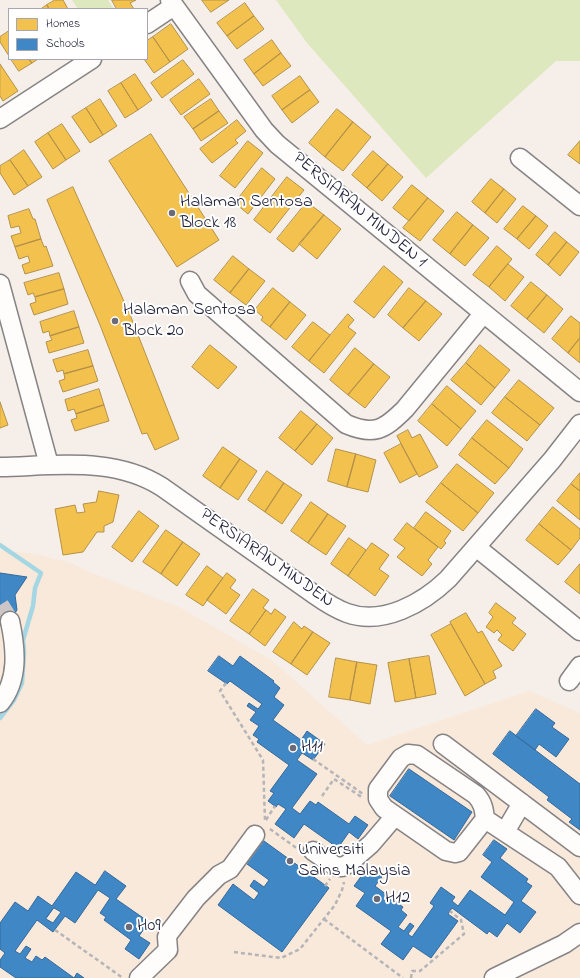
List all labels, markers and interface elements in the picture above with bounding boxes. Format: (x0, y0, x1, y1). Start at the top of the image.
legend (8, 8, 148, 60)
text: Homes (46, 15, 80, 33)
text: Schools (46, 35, 85, 53)
street label: PERSIARAN MINDEN 1 (287, 149, 431, 273)
place label: Halaman Sentosa Block 18 (180, 192, 313, 234)
marker: Halaman Sentosa Block 18 (167, 208, 177, 218)
place label: Halaman Sentosa Block 20 (123, 300, 256, 342)
marker: Halaman Sentosa Block 20 (110, 316, 120, 326)
street label: PERSIARAN MINDEN (195, 505, 337, 613)
place label: H11 (301, 737, 323, 759)
marker: H11 (288, 743, 298, 753)
place label: Universiti Sains Malaysia (298, 840, 411, 882)
marker: Universiti Sains Malaysia (285, 856, 295, 866)
place label: H12 (385, 888, 410, 910)
marker: H12 (372, 894, 382, 904)
place label: H09 (137, 916, 161, 938)
marker: H09 (124, 922, 134, 932)

